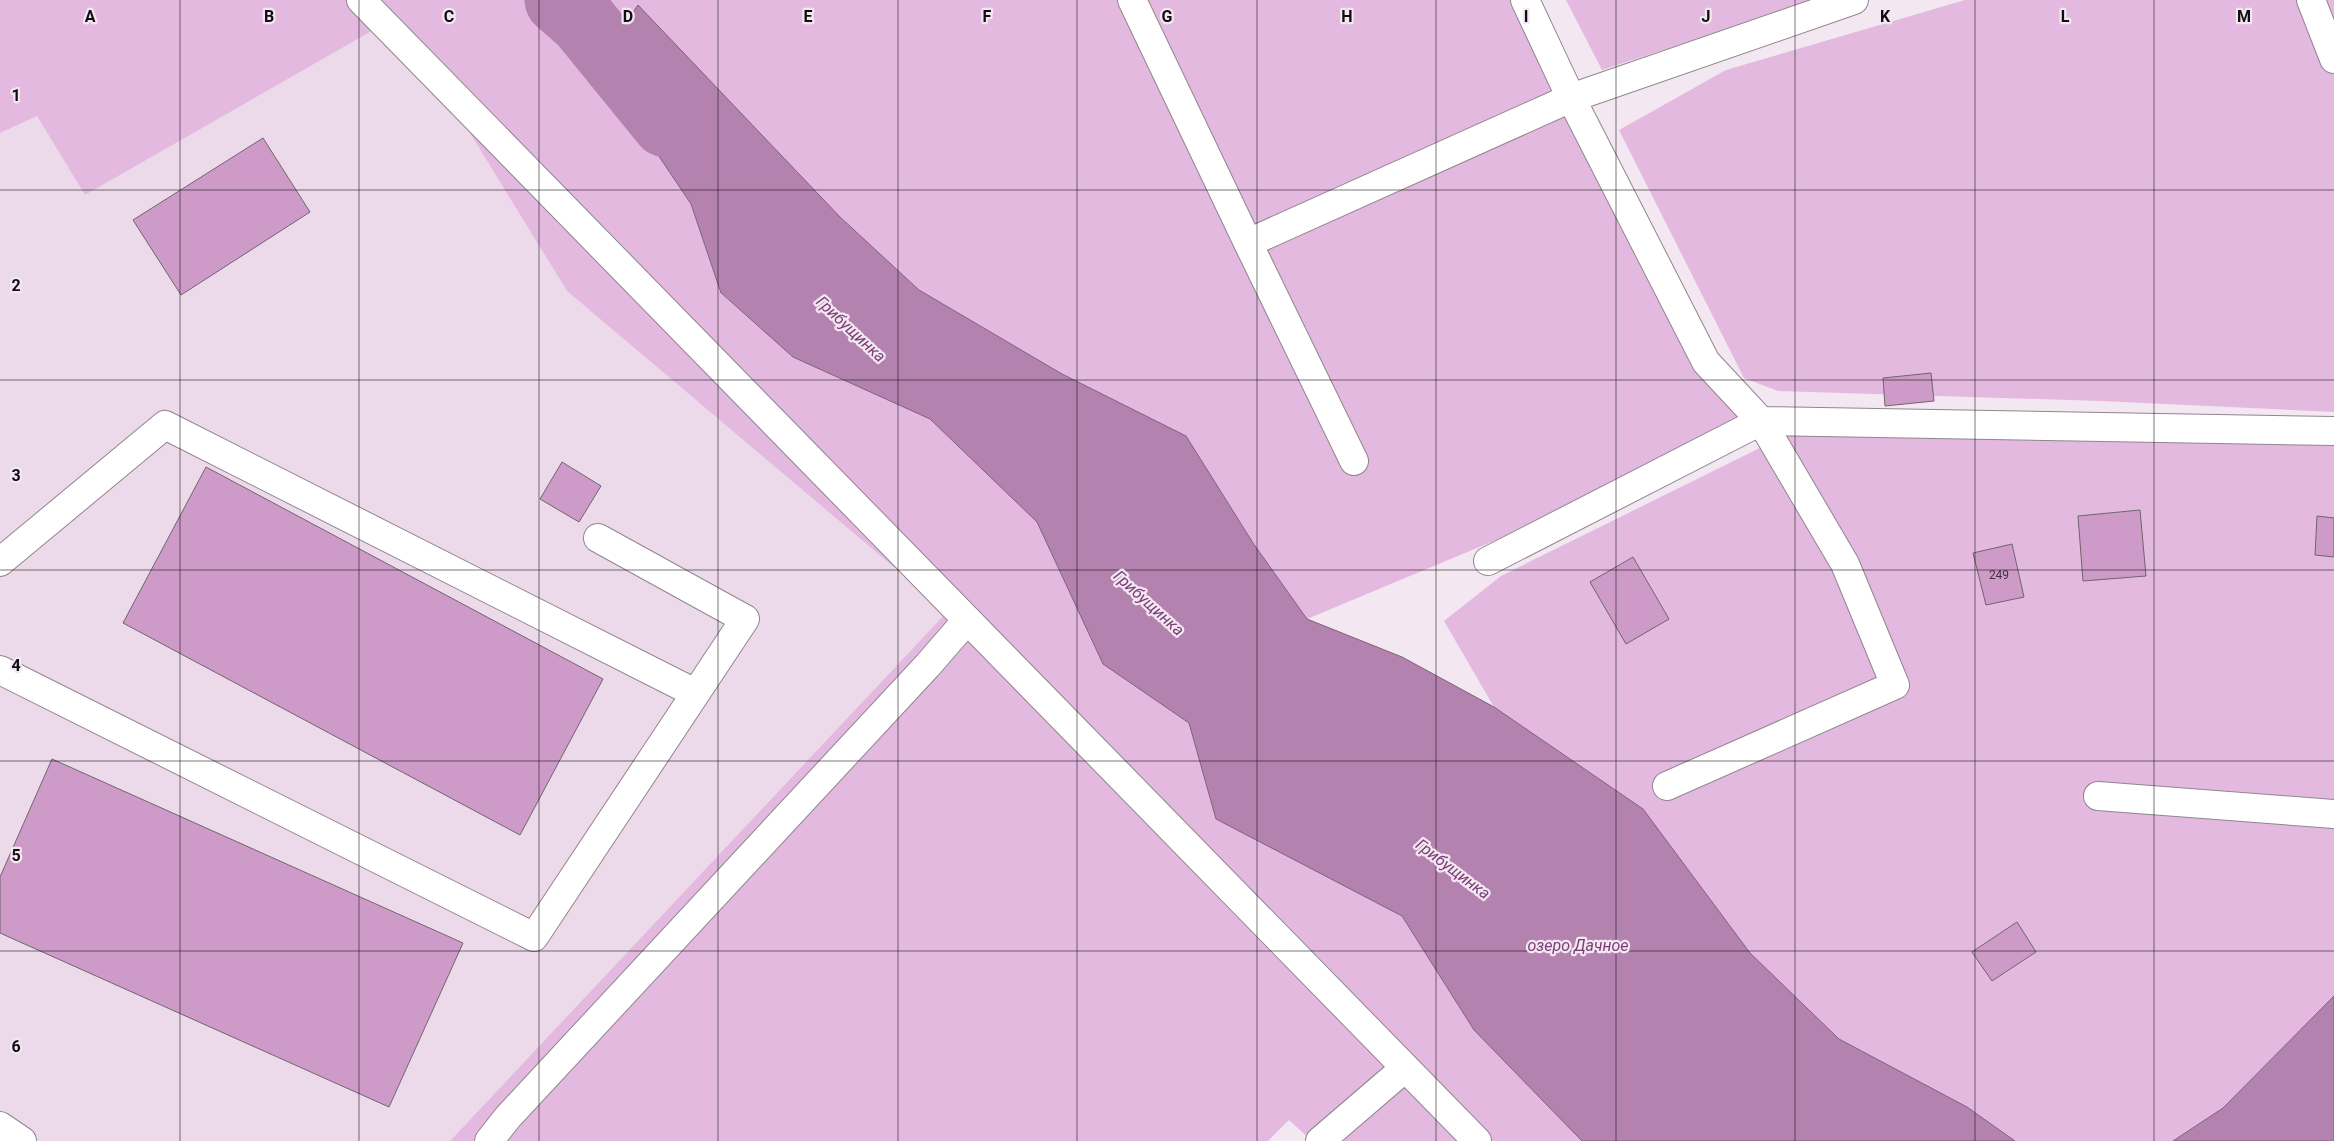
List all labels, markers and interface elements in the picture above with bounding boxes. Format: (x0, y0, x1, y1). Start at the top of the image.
text: A (85, 7, 96, 26)
text: B (264, 7, 274, 26)
text: C (444, 7, 454, 26)
text: D (623, 7, 633, 26)
text: E (804, 7, 813, 26)
text: F (983, 7, 992, 26)
text: G (1162, 7, 1173, 26)
text: H (1341, 7, 1353, 26)
text: I (1524, 7, 1528, 26)
text: J (1702, 7, 1710, 26)
text: K (1880, 7, 1891, 26)
text: L (2061, 7, 2070, 26)
text: M (2237, 7, 2251, 26)
text: 1 (11, 86, 21, 105)
text: 2 (11, 276, 21, 295)
water label: Грибущинка (812, 292, 890, 366)
text: 3 (11, 466, 21, 485)
water label: Грибущинка (1110, 566, 1188, 640)
house number: 249 (1989, 568, 2009, 582)
text: 4 (11, 656, 21, 675)
water label: Грибущинка (1412, 835, 1494, 903)
text: 5 (11, 846, 21, 865)
water label: озеро Дачное (1527, 936, 1629, 955)
text: 6 (11, 1037, 21, 1056)

